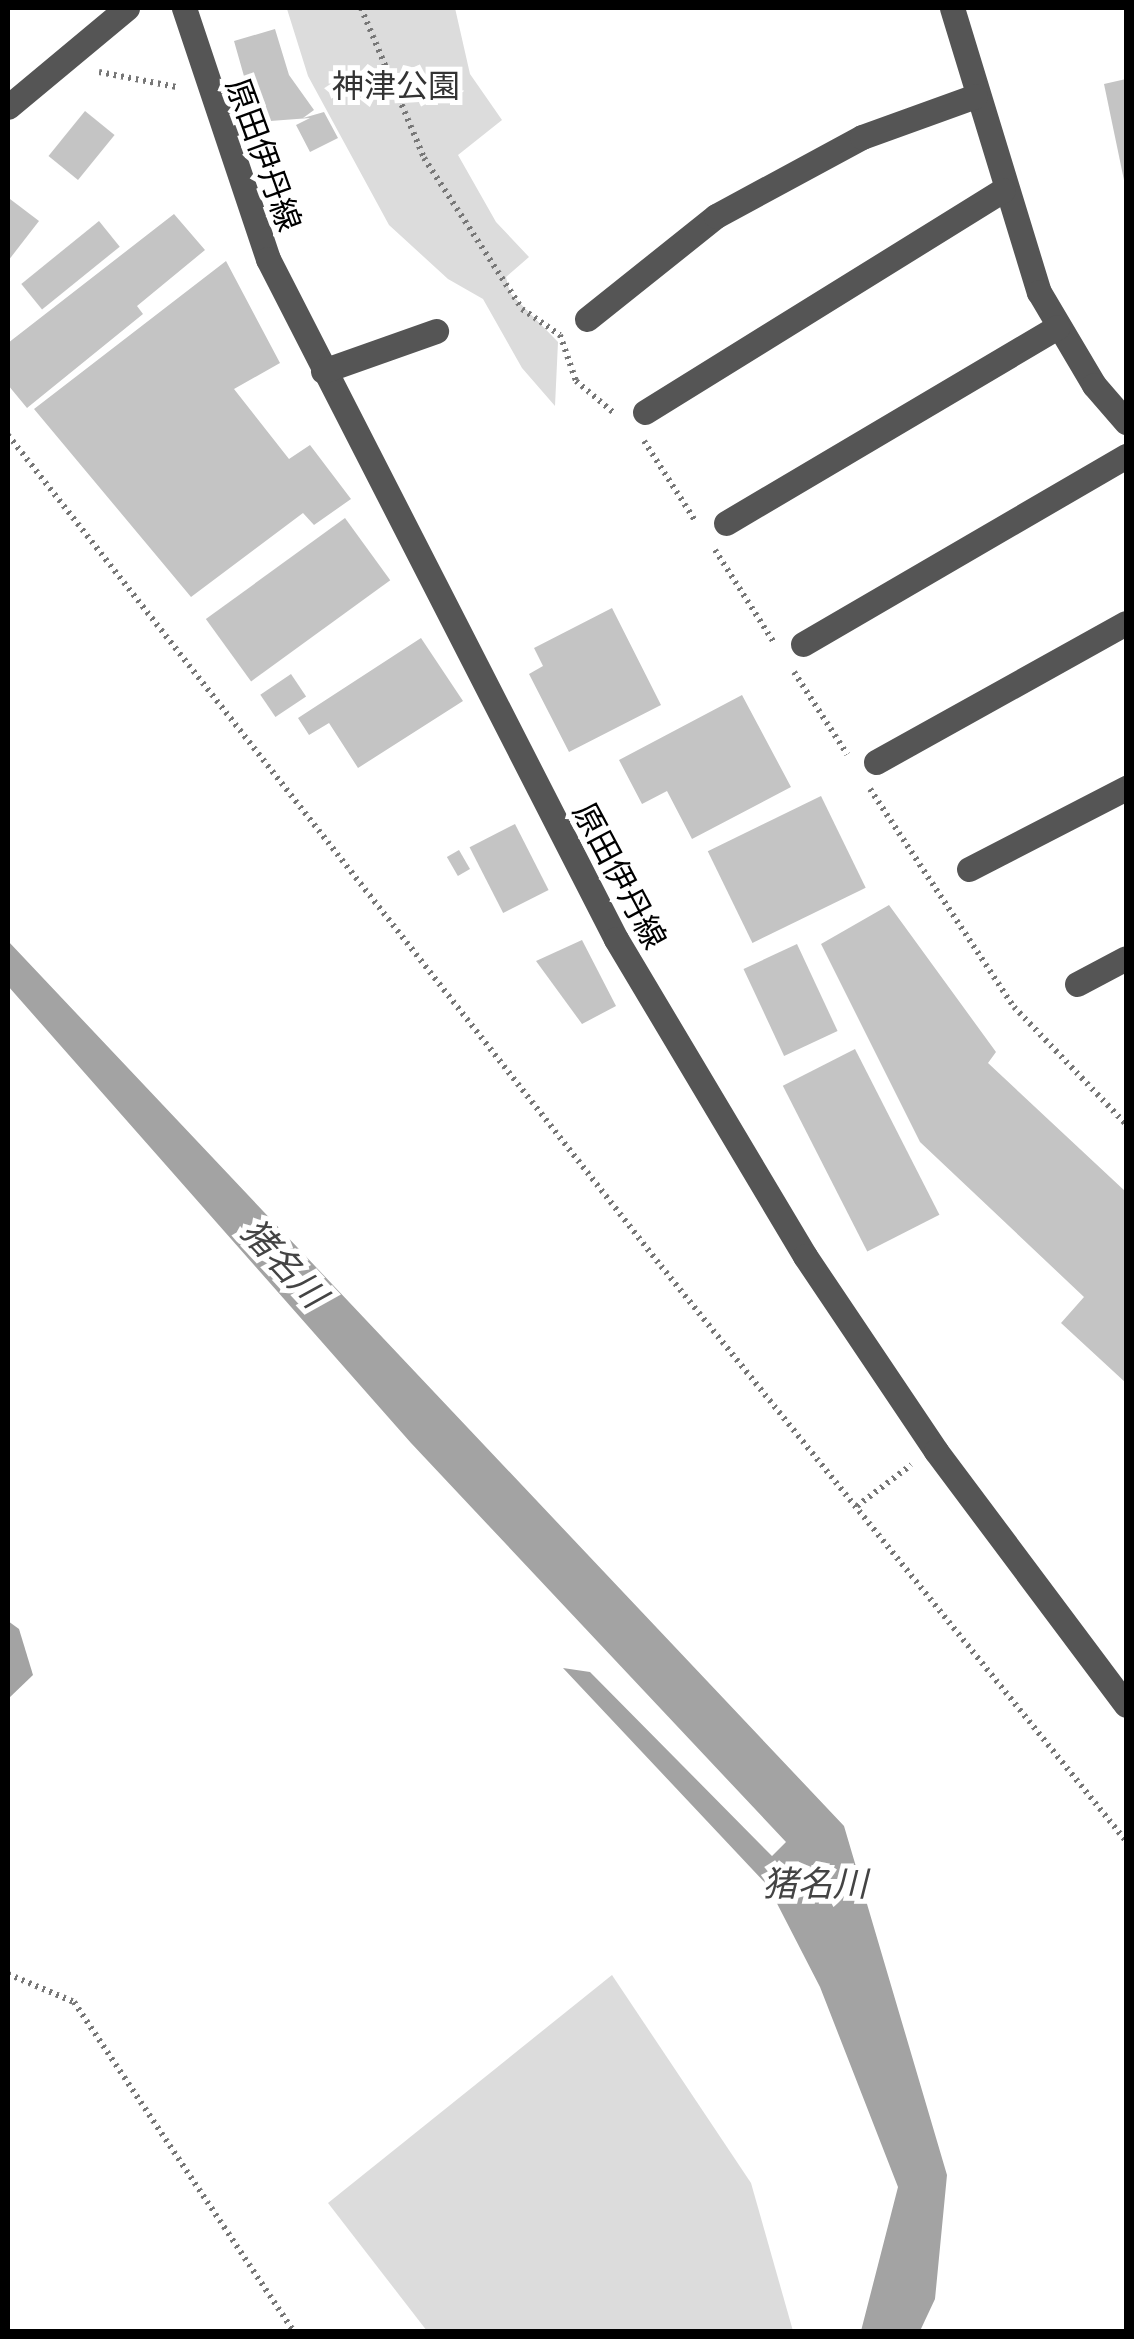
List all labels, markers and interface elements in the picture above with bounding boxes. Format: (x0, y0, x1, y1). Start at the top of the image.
park label: 神津公園 (332, 65, 460, 103)
street label: 原田伊丹線 (220, 72, 310, 236)
street label: 原田伊丹線 (566, 795, 676, 955)
water label: 猪名川 (234, 1209, 336, 1315)
water label: 猪名川 (763, 1861, 867, 1903)

